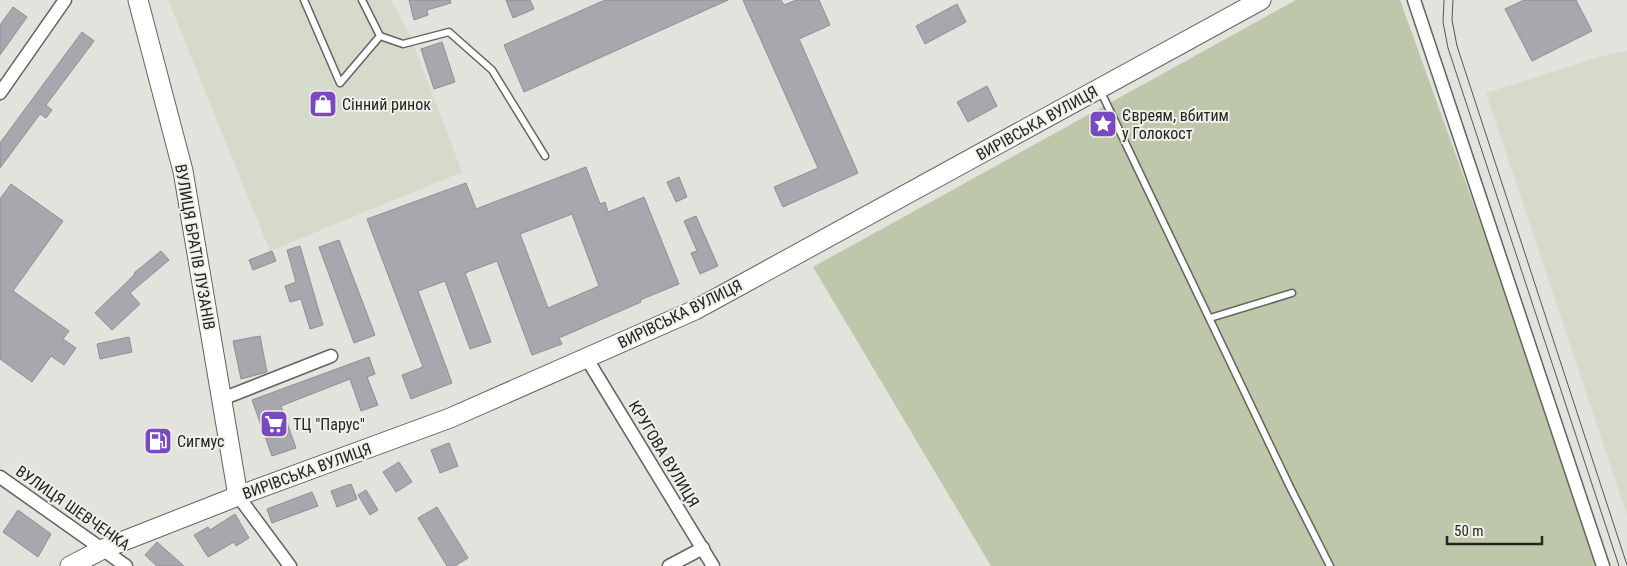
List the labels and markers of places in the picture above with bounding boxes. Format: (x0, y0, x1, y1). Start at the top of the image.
shop icon: Сінний ринок (308, 89, 338, 119)
place label: Сінний ринок (342, 95, 431, 114)
place label: Євреям, вбитим у Голокост (1122, 106, 1229, 143)
place icon: Євреям, вбитим у Голокост (1088, 109, 1118, 139)
supermarket icon: ТЦ "Парус" (259, 409, 289, 439)
place label: ТЦ "Парус" (293, 415, 365, 434)
fuel station icon: Сигмус (143, 426, 173, 456)
place label: Сигмус (177, 432, 224, 451)

